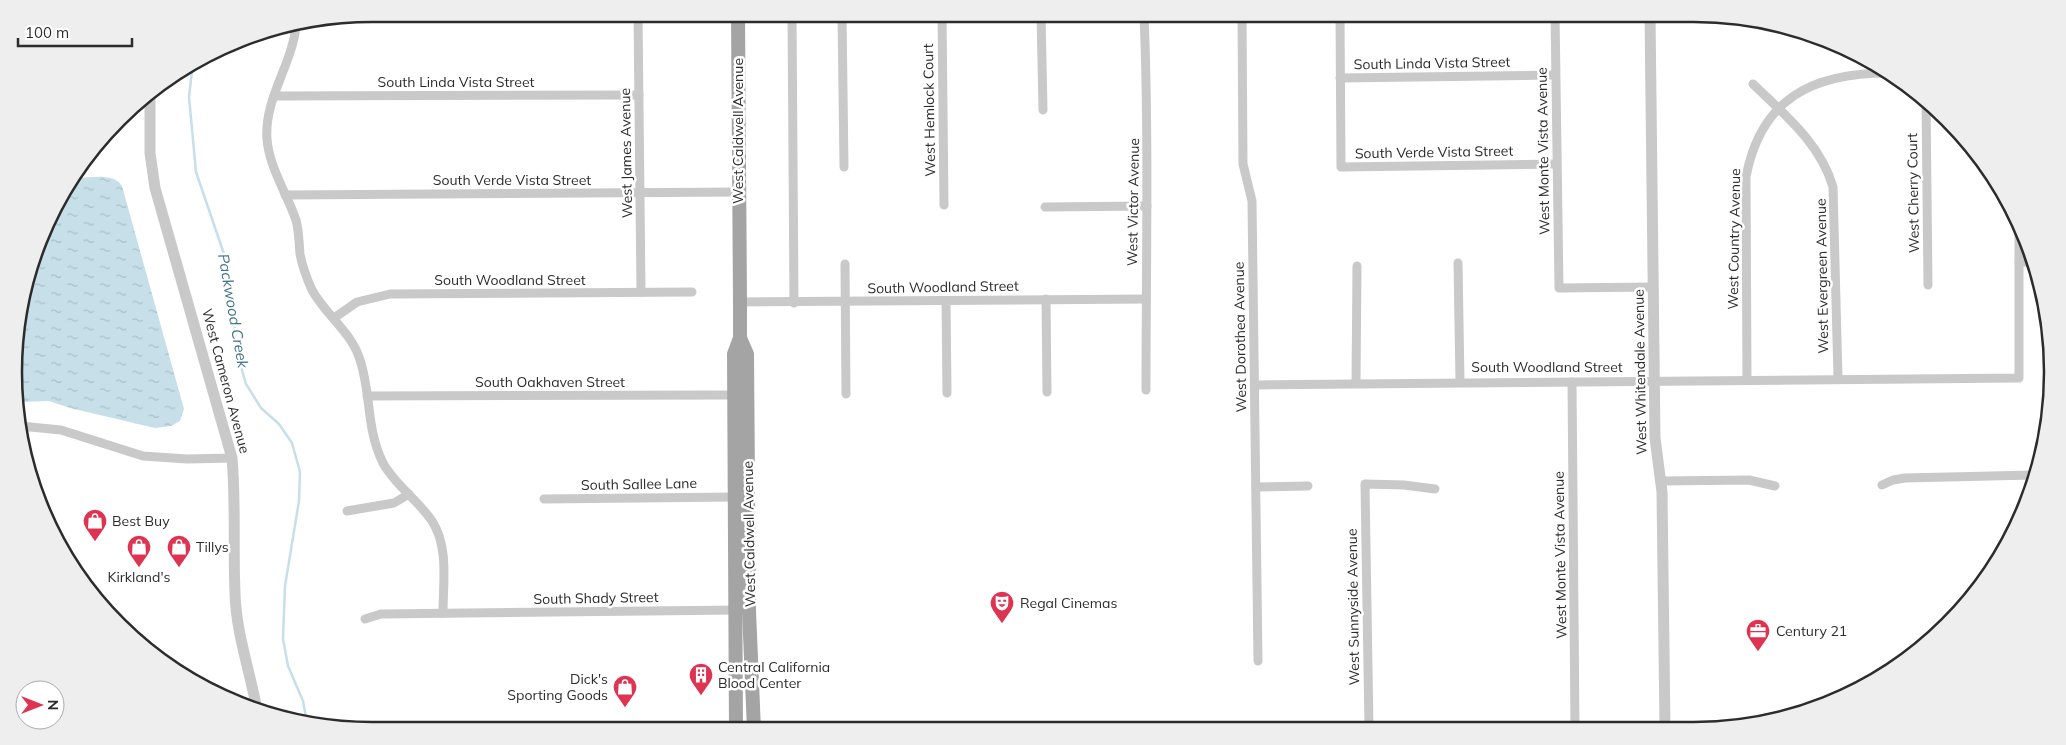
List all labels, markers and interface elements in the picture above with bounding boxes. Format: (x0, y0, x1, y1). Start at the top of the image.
scale bar (18, 15, 131, 47)
text: 100 m (25, 23, 69, 42)
street label: West Hemlock Court (919, 43, 939, 177)
street label: South Linda Vista Street (1353, 53, 1511, 73)
street label: West Caldwell Avenue (729, 58, 747, 204)
street label: West Monte Vista Avenue (1533, 67, 1553, 235)
street label: South Linda Vista Street (378, 73, 535, 91)
street label: West James Avenue (616, 88, 636, 218)
street label: West Cherry Court (1903, 133, 1923, 253)
street label: West Victor Avenue (1123, 138, 1143, 266)
street label: South Verde Vista Street (1355, 142, 1513, 162)
street label: West Country Avenue (1724, 168, 1744, 310)
street label: South Verde Vista Street (433, 171, 591, 189)
street label: West Evergreen Avenue (1812, 198, 1832, 354)
water label: Packwood Creek (214, 252, 253, 371)
street label: West Dorothea Avenue (1230, 262, 1250, 412)
street label: South Woodland Street (434, 271, 586, 289)
street label: South Woodland Street (867, 277, 1019, 297)
street label: West Whitendale Avenue (1630, 289, 1650, 455)
street label: West Cameron Avenue (198, 307, 254, 455)
street label: South Woodland Street (1471, 358, 1623, 376)
street label: South Oakhaven Street (475, 373, 625, 391)
street label: West Caldwell Avenue (739, 461, 759, 607)
street label: West Monte Vista Avenue (1550, 471, 1570, 639)
street label: South Sallee Lane (581, 474, 697, 494)
shop icon: Best Buy (82, 508, 108, 542)
place label: Best Buy (112, 512, 170, 530)
street label: West Sunnyside Avenue (1343, 528, 1363, 686)
shop icon: Kirkland's (126, 534, 152, 568)
shop icon: Tillys (166, 534, 192, 568)
place label: Tillys (196, 538, 229, 556)
place label: Kirkland's (108, 568, 170, 586)
street label: South Shady Street (533, 588, 659, 608)
theatre icon: Regal Cinemas (989, 590, 1015, 624)
place label: Regal Cinemas (1020, 594, 1117, 612)
office icon: Century 21 (1745, 618, 1771, 652)
place label: Century 21 (1776, 622, 1847, 640)
place label: Central California Blood Center (718, 658, 830, 692)
building icon: Central California Blood Center (688, 662, 714, 696)
place label: Dick's Sporting Goods (507, 670, 608, 704)
shop icon: Dick's Sporting Goods (612, 674, 638, 708)
north arrow (15, 680, 65, 730)
text: N (44, 700, 62, 710)

